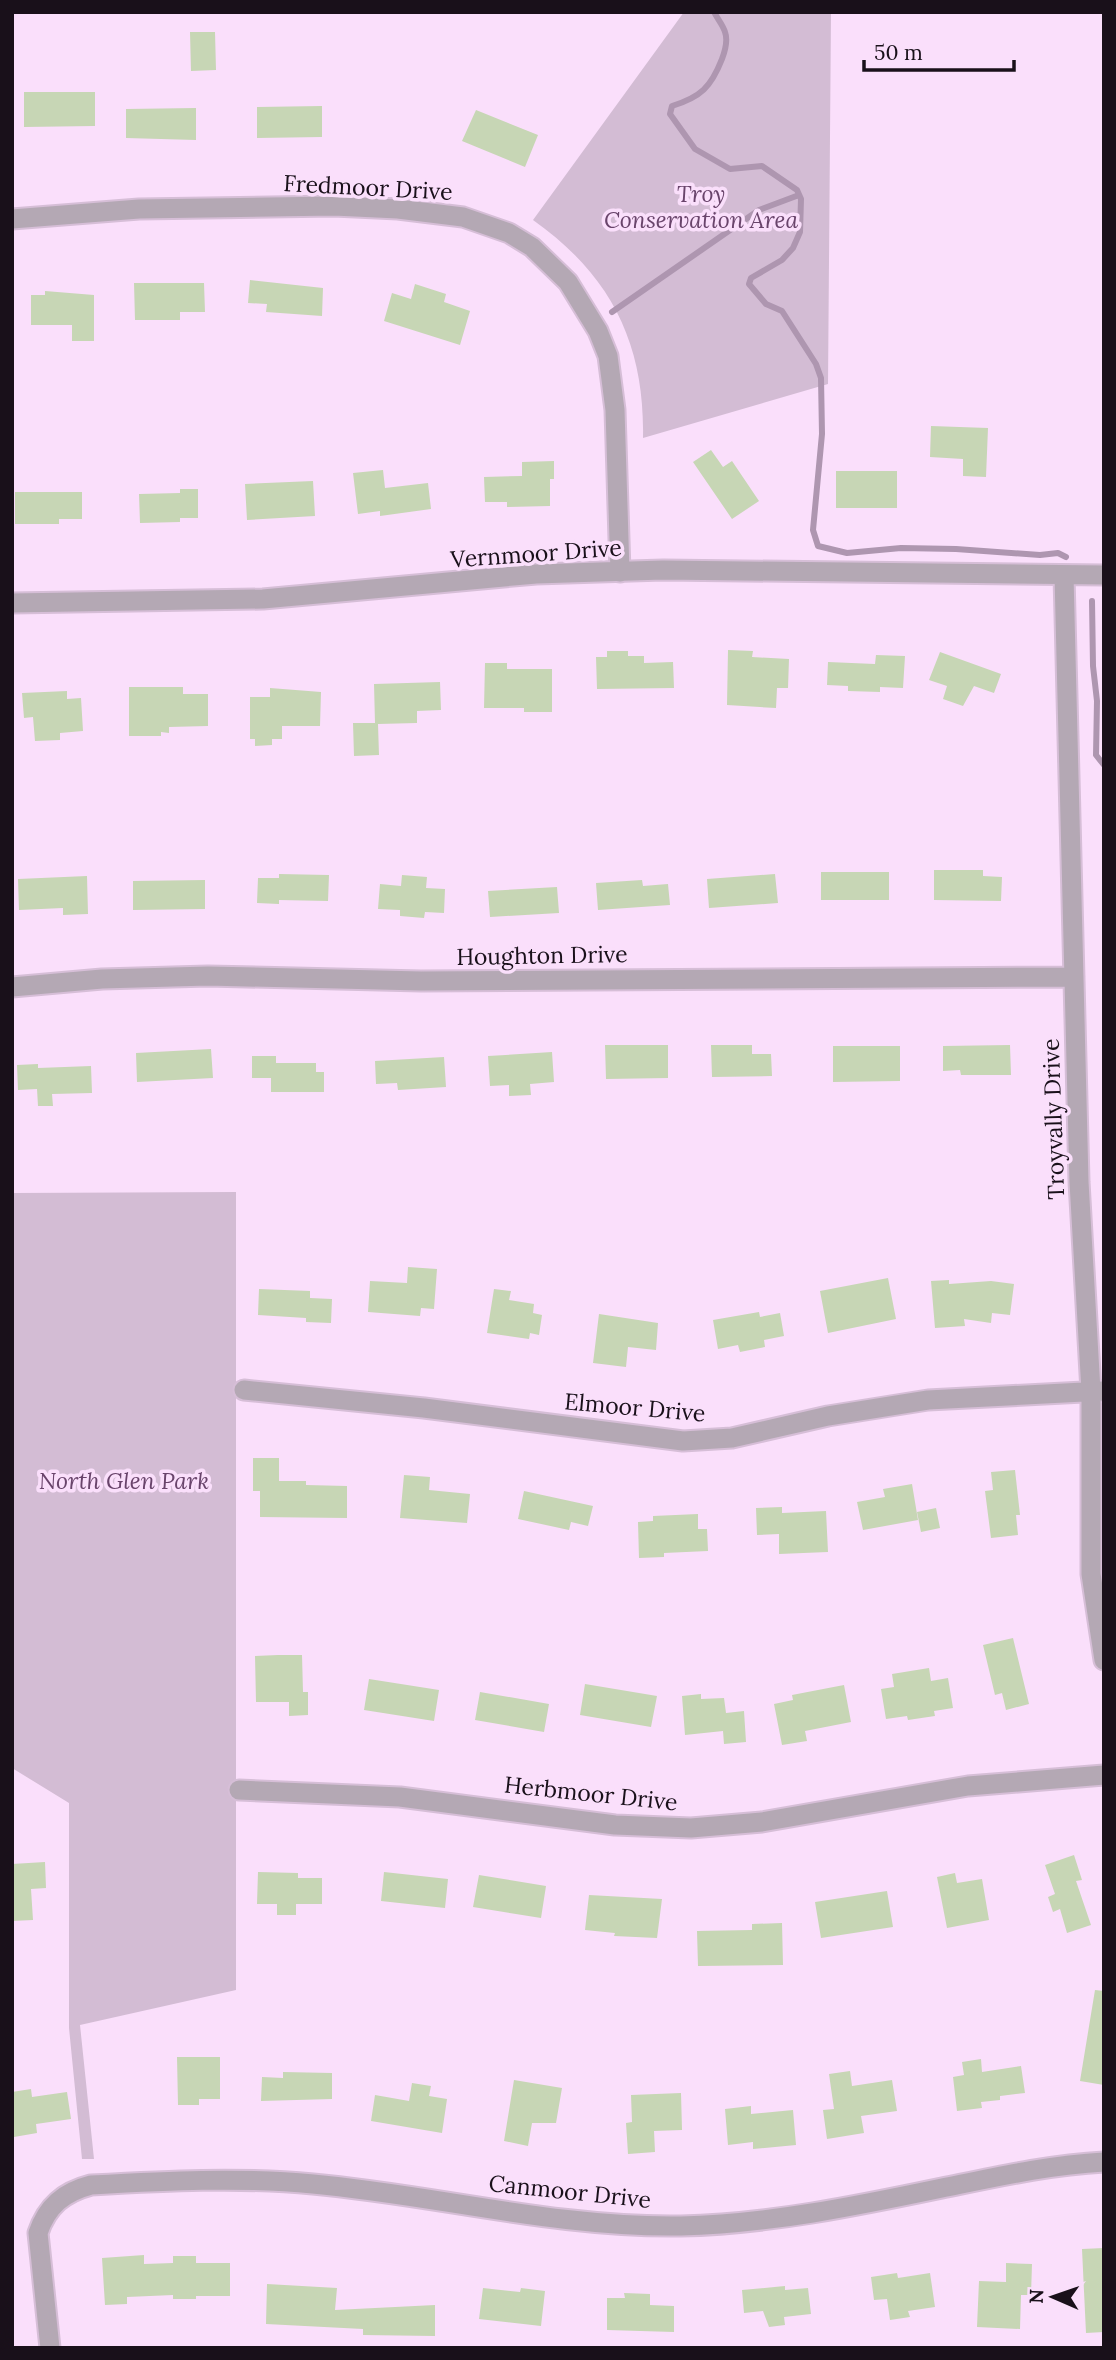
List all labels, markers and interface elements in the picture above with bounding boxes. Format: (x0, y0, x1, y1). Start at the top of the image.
scale bar (864, 28, 1014, 72)
text: 50 m (874, 39, 923, 66)
street label: Fredmoor Drive (283, 168, 453, 206)
park label: Troy Conservation Area (604, 179, 798, 234)
street label: Vernmoor Drive (448, 533, 623, 574)
street label: Houghton Drive (456, 939, 628, 971)
street label: Troyvally Drive (1036, 1038, 1070, 1200)
street label: Elmoor Drive (563, 1386, 707, 1428)
park label: North Glen Park (39, 1466, 209, 1495)
street label: Herbmoor Drive (503, 1769, 679, 1817)
street label: Canmoor Drive (487, 2168, 653, 2214)
north arrow (1018, 2262, 1088, 2332)
text: N (1024, 2288, 1048, 2304)

